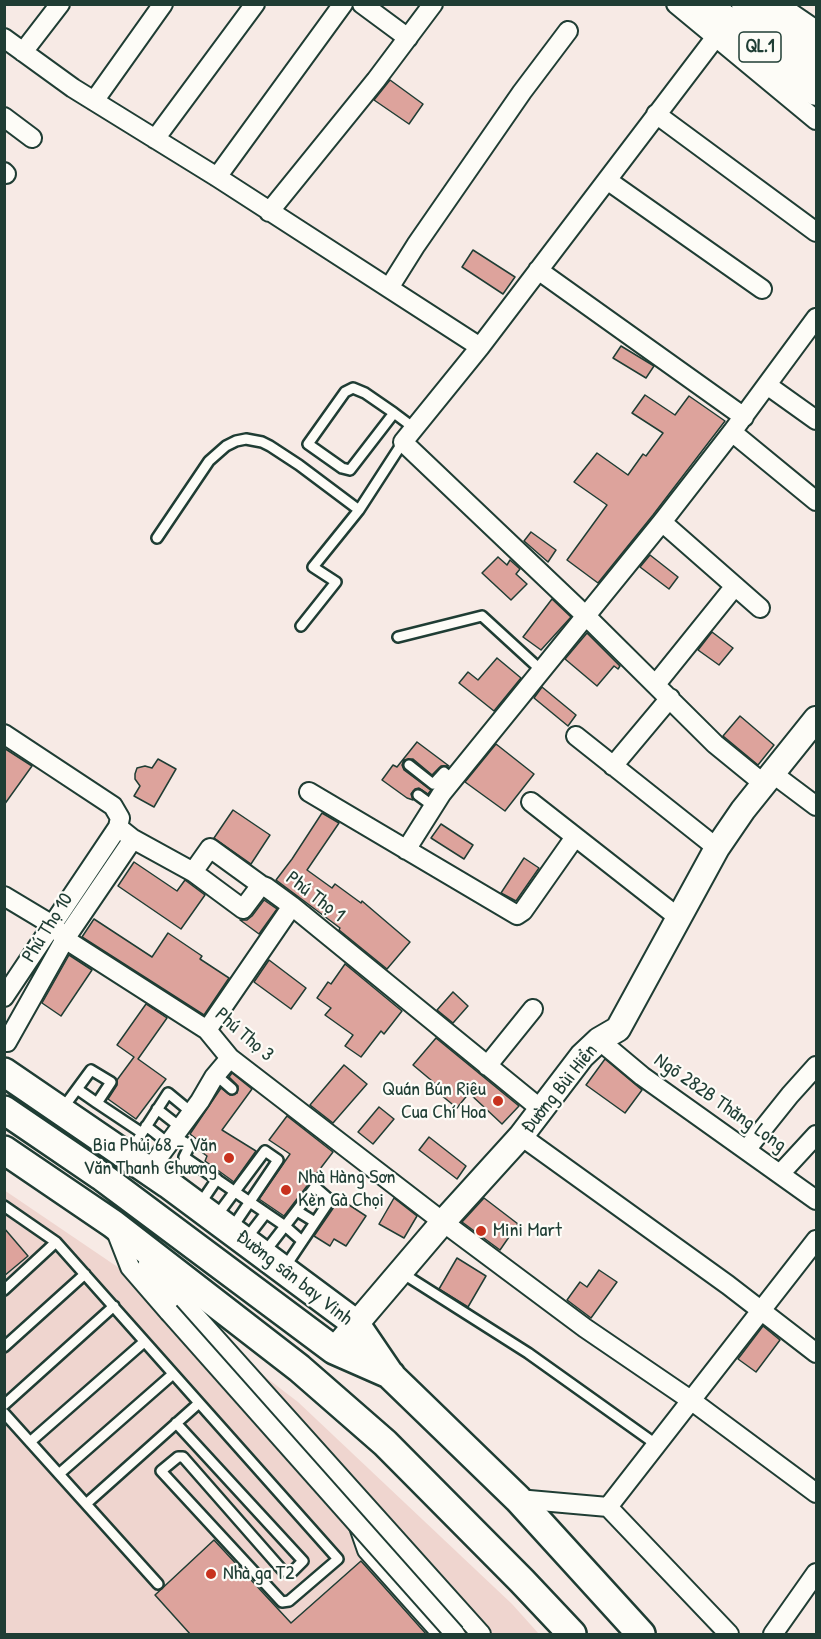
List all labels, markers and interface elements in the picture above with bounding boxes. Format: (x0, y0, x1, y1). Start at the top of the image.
road number: QL.1 (739, 32, 781, 62)
street label: Phú Thọ 1 (281, 867, 349, 927)
street label: Phú Thọ 10 (17, 889, 79, 967)
street label: Phú Thọ 3 (210, 1003, 278, 1067)
street label: Đường Bùi Hiển (517, 1040, 603, 1138)
street label: Ngõ 282B Thăng Long (649, 1048, 791, 1158)
place label: Quán Bún Riêu Cua Chí Hoa (382, 1078, 486, 1125)
marker: Quán Bún Riêu Cua Chí Hoa (491, 1094, 505, 1108)
place label: Bia Phủi 68 - Văn Văn Thanh Chương (83, 1134, 217, 1181)
marker: Bia Phủi 68 - Văn Văn Thanh Chương (222, 1151, 236, 1165)
place label: Nhà Hàng Sơn Kèn Gà Chọi (298, 1166, 395, 1213)
marker: Nhà Hàng Sơn Kèn Gà Chọi (279, 1183, 293, 1197)
place label: Mini Mart (493, 1219, 562, 1243)
marker: Mini Mart (474, 1224, 488, 1238)
street label: Đường sân bay Vinh (231, 1225, 357, 1331)
place label: Nhà ga T2 (223, 1562, 295, 1586)
marker: Nhà ga T2 (204, 1567, 218, 1581)

